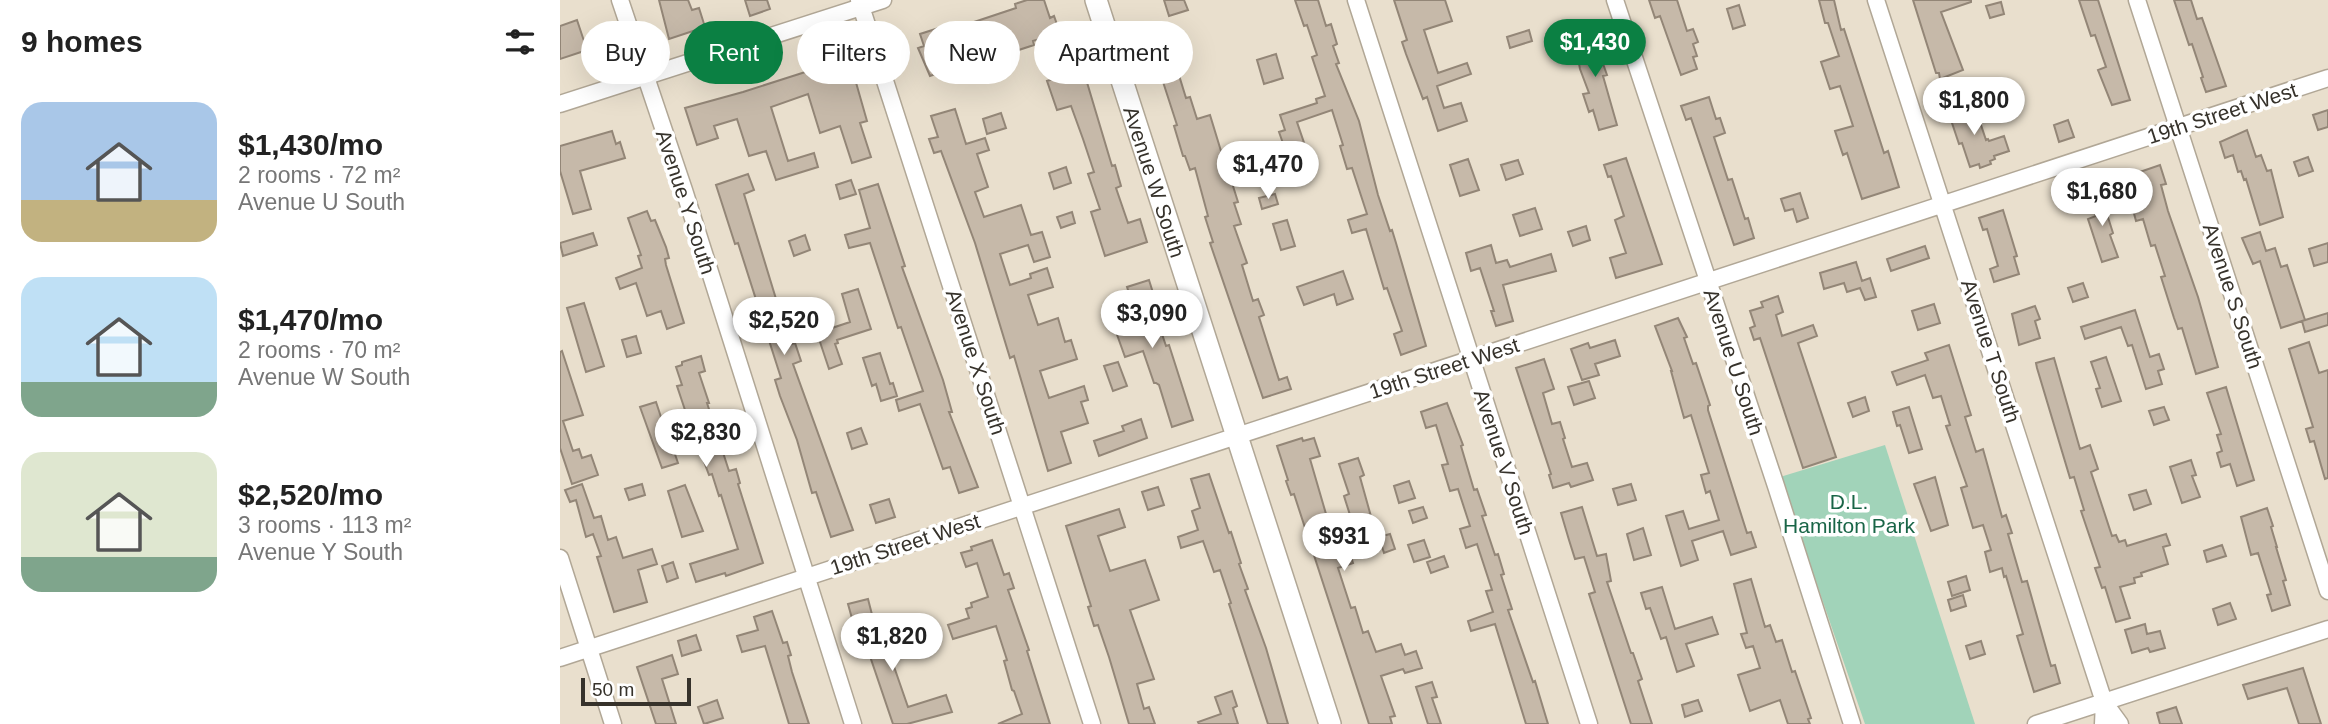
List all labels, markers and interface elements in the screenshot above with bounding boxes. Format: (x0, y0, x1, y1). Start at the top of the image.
pin: $1,430 (1538, 20, 1652, 79)
chip: Buy (581, 21, 670, 84)
chip: Rent (684, 21, 783, 84)
chip: Filters (797, 21, 910, 84)
chip: New (924, 21, 1020, 84)
chip: Apartment (1034, 21, 1193, 84)
icon: filters (501, 23, 539, 61)
text: 9 homes (21, 25, 143, 58)
text: $1,430 (1560, 29, 1630, 55)
pin: $1,800 (1917, 78, 2031, 137)
street label: 19th Street West (2144, 78, 2300, 148)
text: $1,800 (1939, 87, 2009, 113)
street label: Avenue W South (1120, 103, 1190, 260)
street label: Avenue Y South (652, 127, 720, 277)
text: $1,430/mo (238, 128, 383, 161)
icon: home (77, 130, 161, 214)
pin: $1,470 (1211, 142, 1325, 201)
text: $1,470 (1233, 151, 1303, 177)
text: 2 rooms · 72 m² (238, 162, 400, 188)
pin: $1,680 (2045, 168, 2159, 228)
text: $1,680 (2067, 178, 2137, 204)
text: Avenue U South (238, 189, 405, 215)
street label: Avenue S South (2199, 220, 2267, 372)
street label: Avenue T South (1957, 276, 2025, 426)
street label: Avenue X South (942, 286, 1010, 438)
street label: Avenue U South (1699, 286, 1769, 438)
pin: $3,090 (1095, 290, 1209, 350)
pin: $2,520 (727, 298, 841, 357)
text: $3,090 (1117, 300, 1187, 326)
text: $1,470/mo (238, 303, 383, 336)
icon: home (77, 305, 161, 389)
text: $2,520 (749, 307, 819, 333)
street label: 19th Street West (1366, 333, 1522, 403)
text: 2 rooms · 70 m² (238, 337, 400, 363)
text: Avenue W South (238, 364, 410, 390)
street label: Avenue V South (1470, 386, 1538, 538)
pin: $2,830 (649, 410, 763, 469)
text: $2,830 (671, 419, 741, 445)
text: $2,520/mo (238, 478, 383, 511)
icon: home (77, 480, 161, 564)
park label: D.L. Hamilton Park (1783, 490, 1915, 537)
street label: 19th Street West (827, 509, 983, 579)
text: 3 rooms · 113 m² (238, 512, 411, 538)
pin: $931 (1303, 514, 1385, 573)
text: $931 (1318, 523, 1370, 549)
text: Avenue Y South (238, 539, 403, 565)
pin: $1,820 (835, 614, 949, 673)
text: $1,820 (857, 623, 927, 649)
scale bar (581, 675, 691, 707)
text: 50 m (592, 679, 634, 700)

